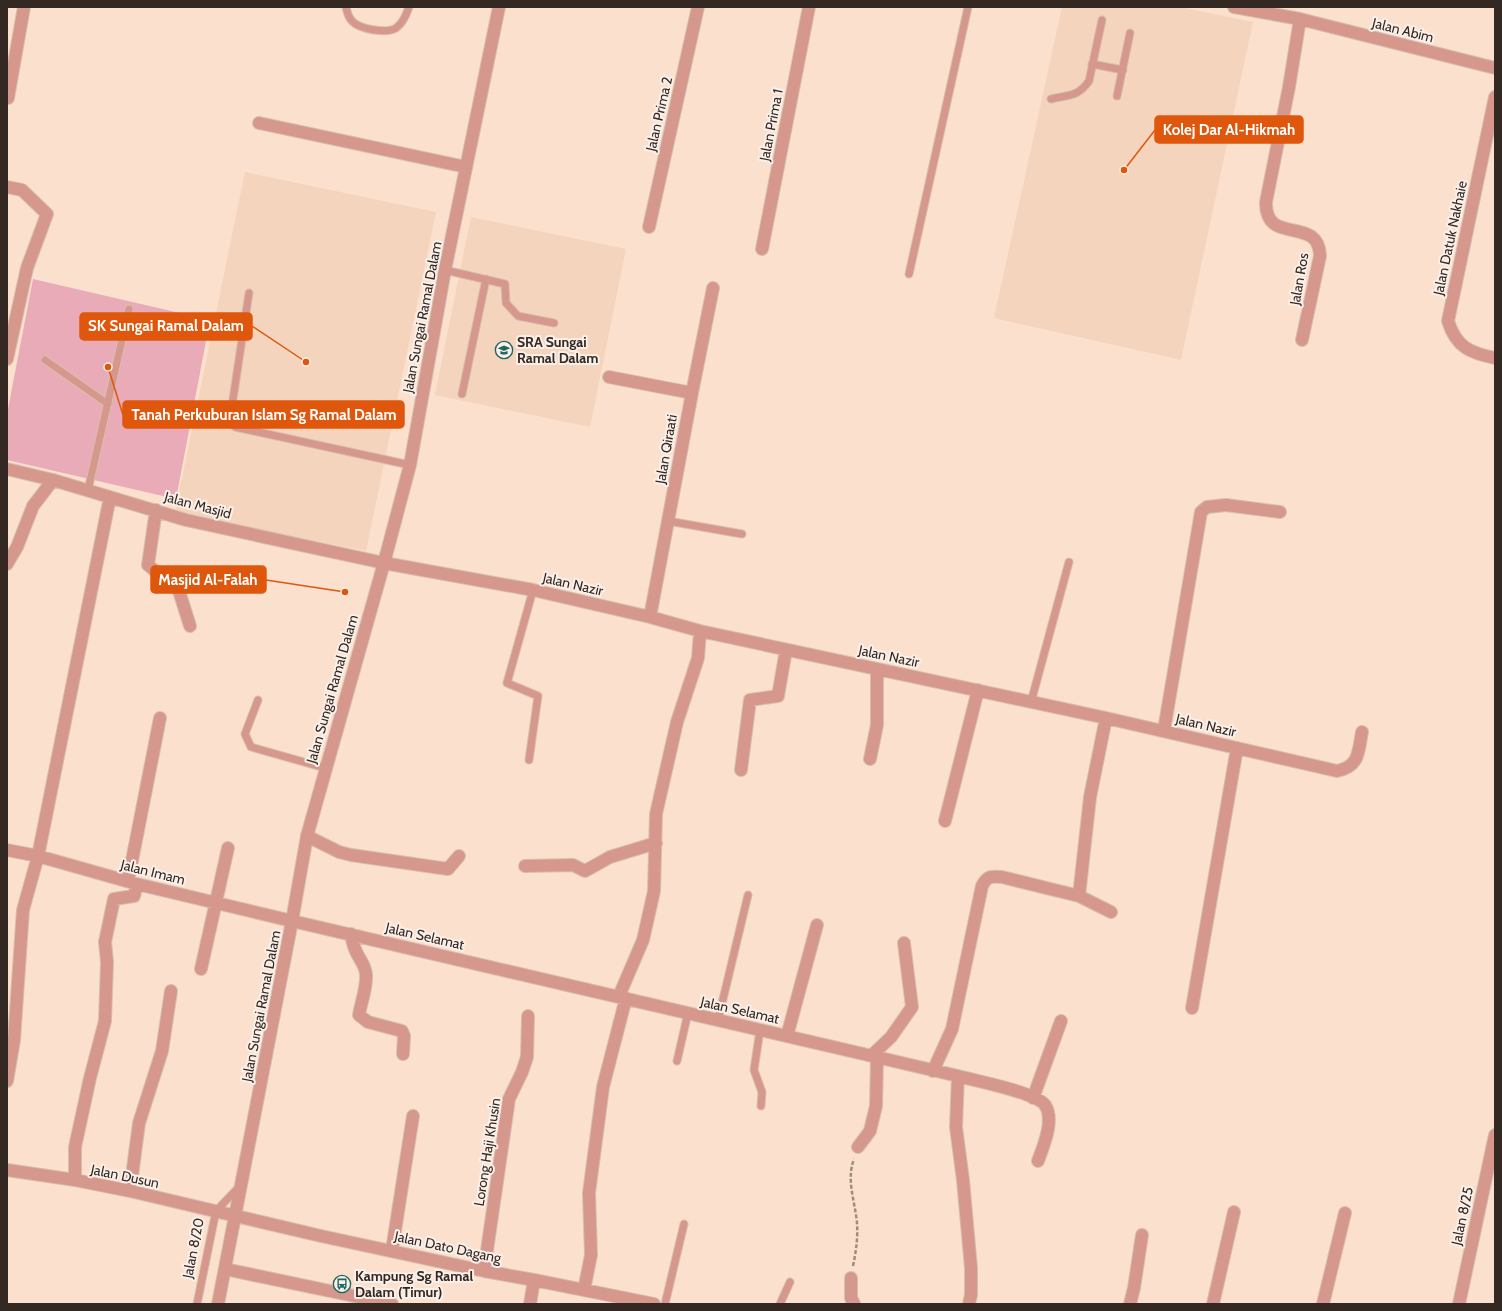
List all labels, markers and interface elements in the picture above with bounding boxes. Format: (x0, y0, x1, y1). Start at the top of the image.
street label: Jalan Abim (1369, 13, 1436, 46)
street label: Jalan Prima 2 (641, 75, 676, 154)
street label: Jalan Prima 1 (755, 87, 787, 164)
callout: Kolej Dar Al-Hikmah (1155, 116, 1303, 143)
text: Kolej Dar Al-Hikmah (1163, 121, 1295, 139)
street label: Jalan Datuk Nakhaie (1429, 179, 1471, 298)
street label: Jalan Sungai Ramal Dalam (398, 240, 446, 395)
street label: Jalan Ros (1285, 251, 1312, 308)
callout: SK Sungai Ramal Dalam (80, 313, 252, 340)
text: SK Sungai Ramal Dalam (88, 317, 244, 335)
place label: SRA Sungai Ramal Dalam (517, 333, 598, 367)
school or university icon: SRA Sungai Ramal Dalam (494, 340, 514, 360)
callout: Tanah Perkuburan Islam Sg Ramal Dalam (123, 401, 404, 428)
text: Tanah Perkuburan Islam Sg Ramal Dalam (131, 406, 397, 424)
street label: Jalan Qiraati (651, 413, 681, 486)
street label: Jalan Masjid (162, 487, 233, 523)
callout: Masjid Al-Falah (151, 566, 266, 593)
street label: Jalan Nazir (540, 568, 606, 600)
text: Masjid Al-Falah (158, 571, 258, 589)
street label: Jalan Sungai Ramal Dalam (302, 613, 362, 766)
street label: Jalan Nazir (856, 641, 922, 671)
street label: Jalan Nazir (1173, 709, 1239, 741)
street label: Jalan Imam (118, 855, 187, 889)
street label: Jalan Selamat (383, 918, 466, 954)
street label: Jalan Sungai Ramal Dalam (237, 929, 285, 1084)
street label: Jalan Selamat (698, 992, 781, 1028)
street label: Lorong Haji Khusin (470, 1096, 504, 1207)
street label: Jalan Dusun (88, 1160, 161, 1192)
street label: Jalan 8/25 (1447, 1185, 1477, 1248)
street label: Jalan 8/20 (178, 1216, 208, 1281)
street label: Jalan Dato Dagang (392, 1227, 504, 1267)
place label: Kampung Sg Ramal Dalam (Timur) (355, 1267, 473, 1301)
bus stop icon: Kampung Sg Ramal Dalam (Timur) (332, 1274, 352, 1294)

